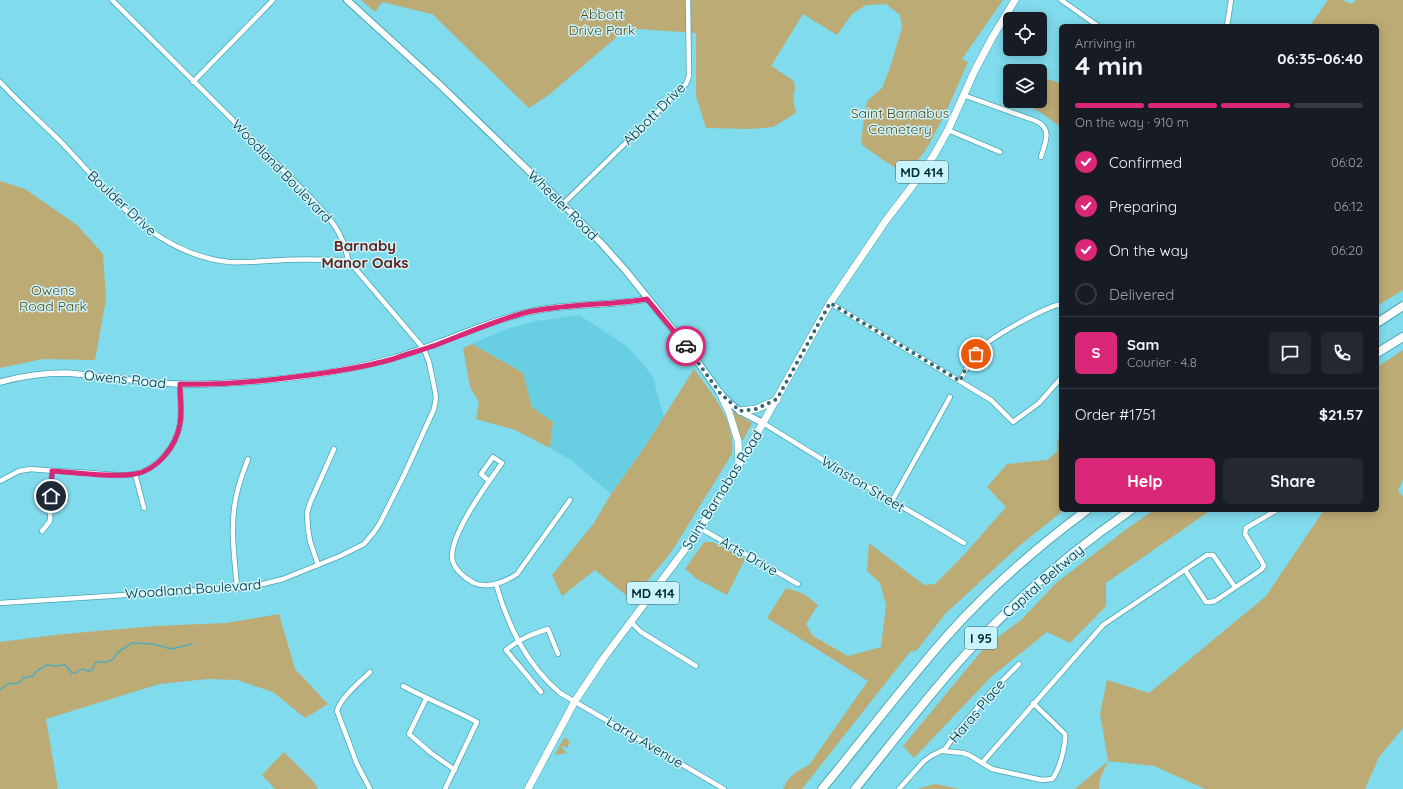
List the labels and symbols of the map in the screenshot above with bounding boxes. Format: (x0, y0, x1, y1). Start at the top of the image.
park label: Abbott Drive Park (568, 5, 636, 39)
street label: Abbott Drive (619, 79, 689, 149)
park label: Saint Barnabus Cemetery (851, 104, 949, 138)
street label: Woodland Boulevard (228, 116, 336, 226)
road number: MD 414 (896, 161, 948, 183)
street label: Boulder Drive (84, 166, 160, 240)
street label: Wheeler Road (524, 166, 602, 244)
district label: Barnaby Manor Oaks (321, 236, 409, 272)
park label: Owens Road Park (19, 281, 87, 315)
courier (666, 326, 706, 366)
pin (959, 337, 993, 371)
street label: Owens Road (83, 366, 167, 392)
street label: Saint Barnabas Road (678, 427, 766, 553)
street label: Winston Street (818, 452, 908, 516)
pin (34, 479, 68, 513)
street label: Arts Drive (717, 532, 781, 580)
street label: Capital Beltway (999, 541, 1087, 621)
street label: Woodland Boulevard (124, 575, 262, 603)
road number: MD 414 (627, 582, 679, 604)
road number: I 95 (965, 627, 997, 649)
street label: Haras Place (945, 675, 1009, 747)
street label: Larry Avenue (603, 712, 687, 772)

